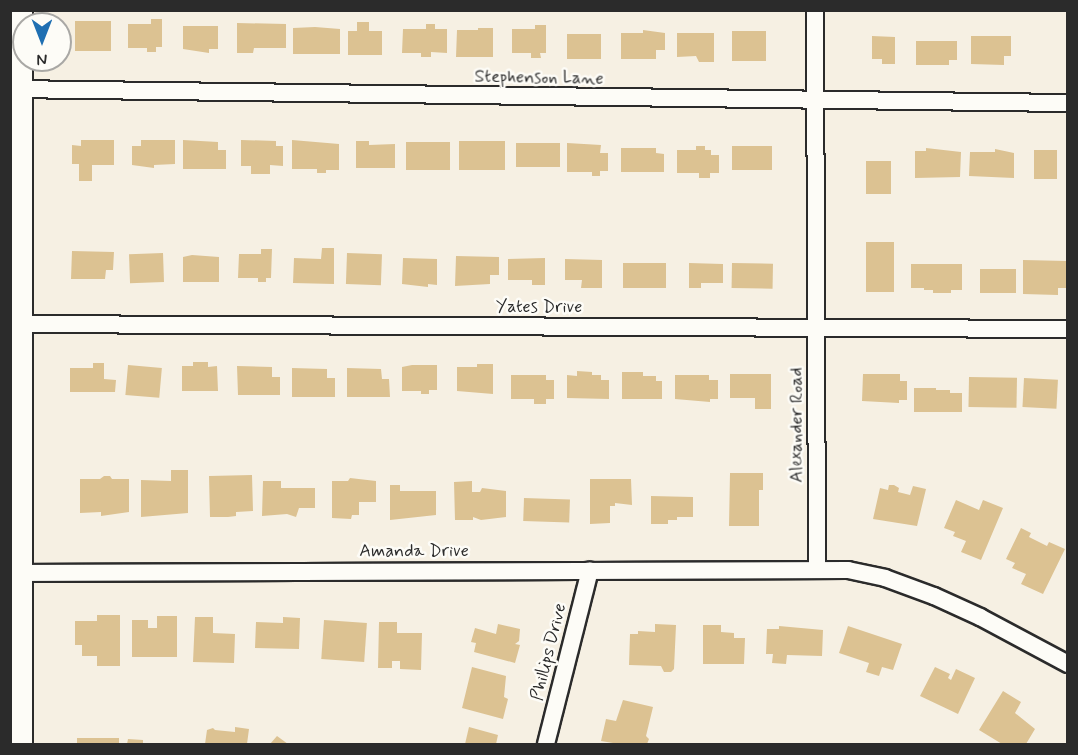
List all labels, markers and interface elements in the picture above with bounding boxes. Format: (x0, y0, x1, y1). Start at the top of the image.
north arrow (12, 12, 72, 72)
text: N (37, 48, 47, 69)
street label: Stephenson Lane (476, 66, 602, 90)
street label: Yates Drive (496, 296, 582, 318)
street label: Alexander Road (786, 367, 808, 483)
street label: Amanda Drive (359, 540, 469, 562)
street label: Phillips Drive (527, 602, 571, 702)

